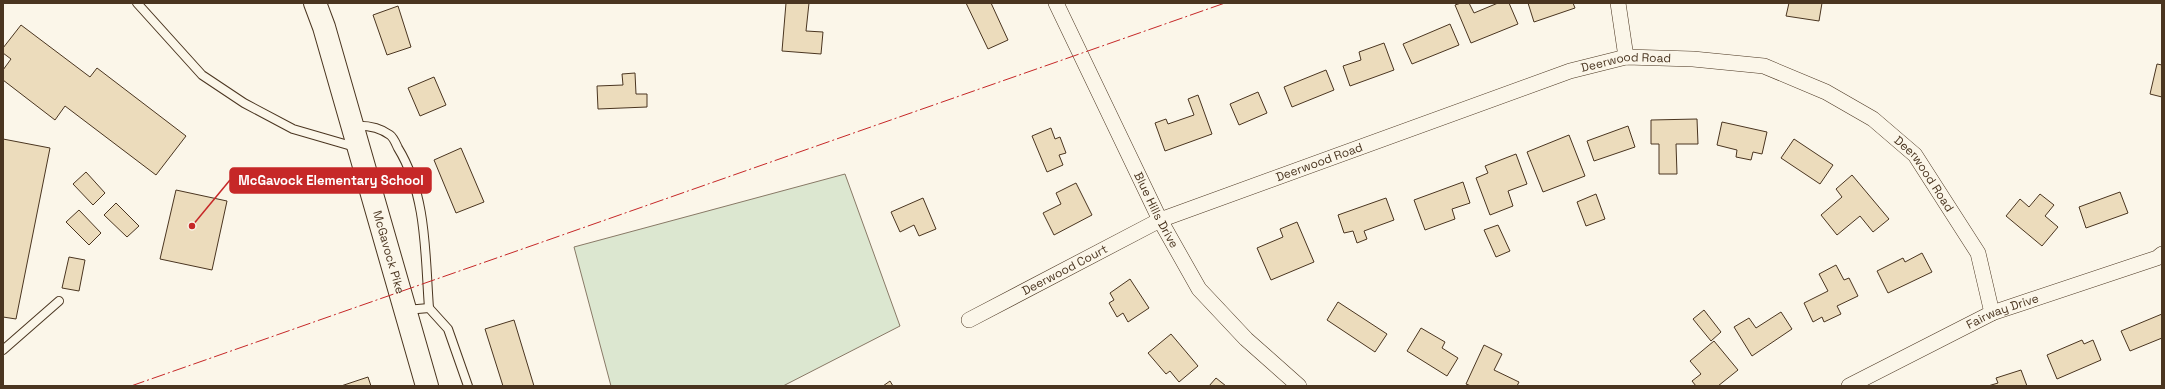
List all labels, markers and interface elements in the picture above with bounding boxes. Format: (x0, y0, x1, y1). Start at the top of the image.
street label: Deerwood Road (1579, 49, 1671, 76)
street label: Deerwood Road (1891, 132, 1957, 215)
street label: Deerwood Road (1274, 139, 1365, 185)
callout: McGavock Elementary School (230, 168, 431, 193)
street label: Blue Hills Drive (1130, 169, 1182, 251)
text: McGavock Elementary School (238, 172, 424, 189)
street label: McGavock Pike (369, 209, 408, 296)
street label: Deerwood Court (1019, 241, 1110, 299)
street label: Fairway Drive (1964, 290, 2041, 333)

